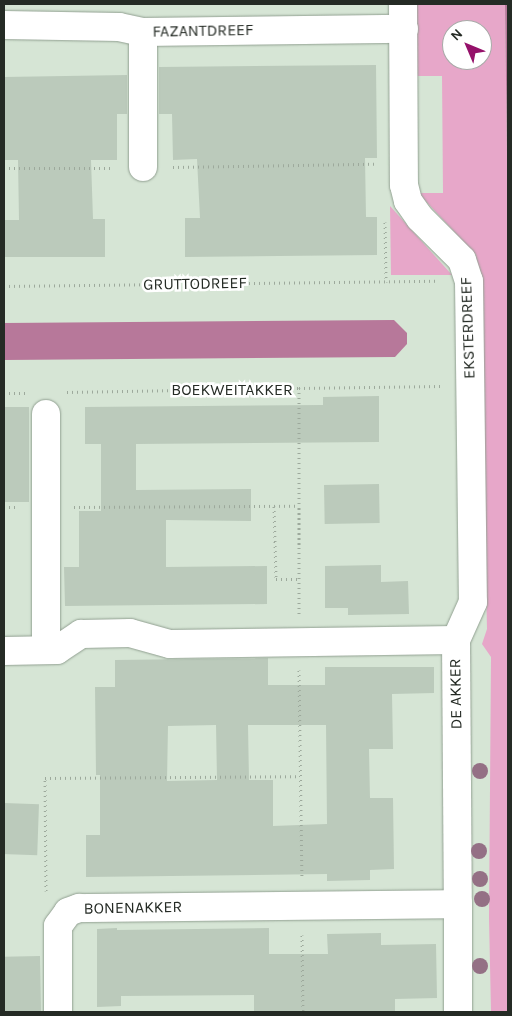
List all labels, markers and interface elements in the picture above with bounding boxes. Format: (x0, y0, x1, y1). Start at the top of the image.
north arrow (442, 20, 492, 70)
street label: FAZANTDREEF (152, 21, 254, 41)
text: N (447, 25, 466, 44)
street label: GRUTTODREEF (143, 273, 247, 295)
street label: EKSTERDREEF (457, 277, 479, 379)
street label: BOEKWEITAKKER (171, 380, 293, 400)
street label: DE AKKER (446, 658, 466, 730)
street label: BONENAKKER (84, 898, 182, 918)

